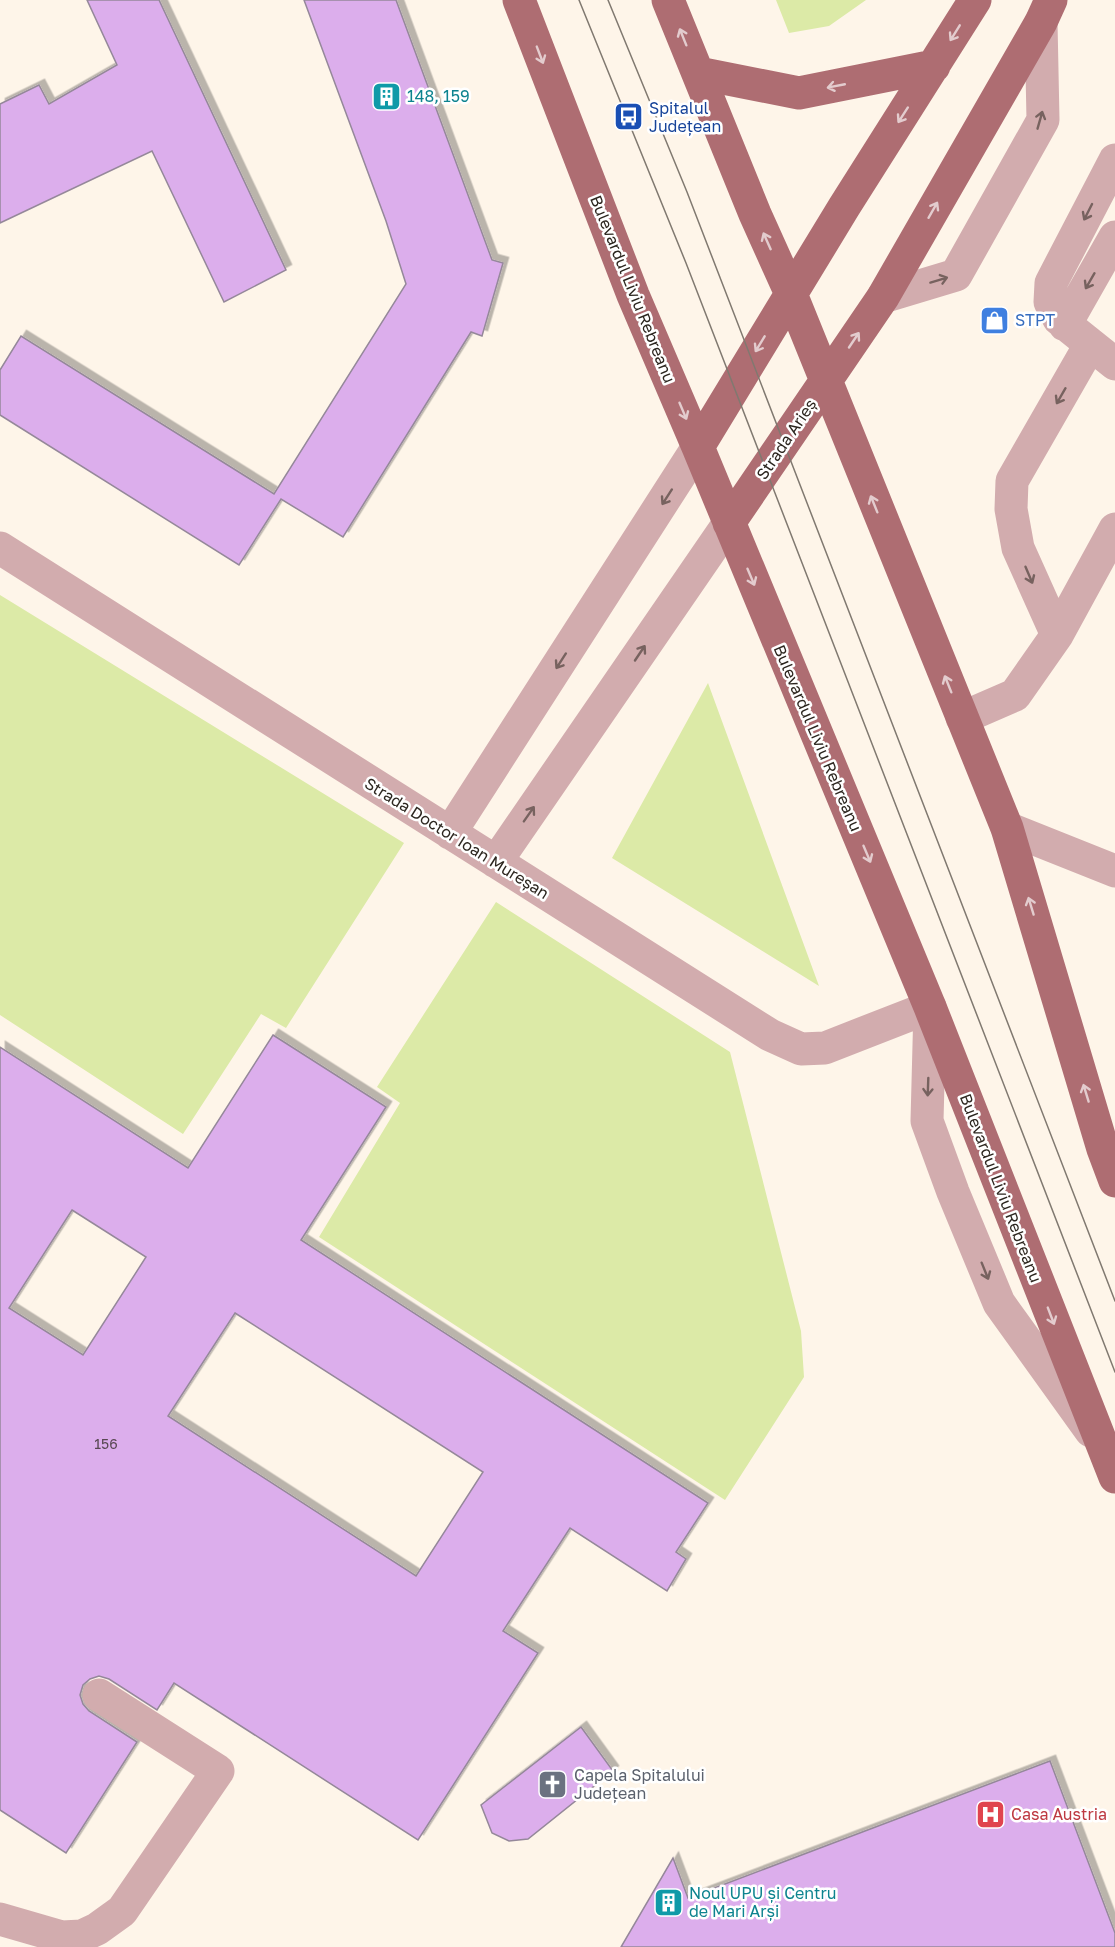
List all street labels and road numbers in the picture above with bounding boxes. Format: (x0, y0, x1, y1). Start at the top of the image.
street label: Bulevardul Liviu Rebreanu (586, 192, 680, 386)
street label: Strada Arieș (752, 395, 820, 483)
street label: Bulevardul Liviu Rebreanu (770, 642, 866, 834)
street label: Strada Doctor Ioan Mureșan (361, 773, 553, 903)
street label: Bulevardul Liviu Rebreanu (956, 1091, 1046, 1285)

